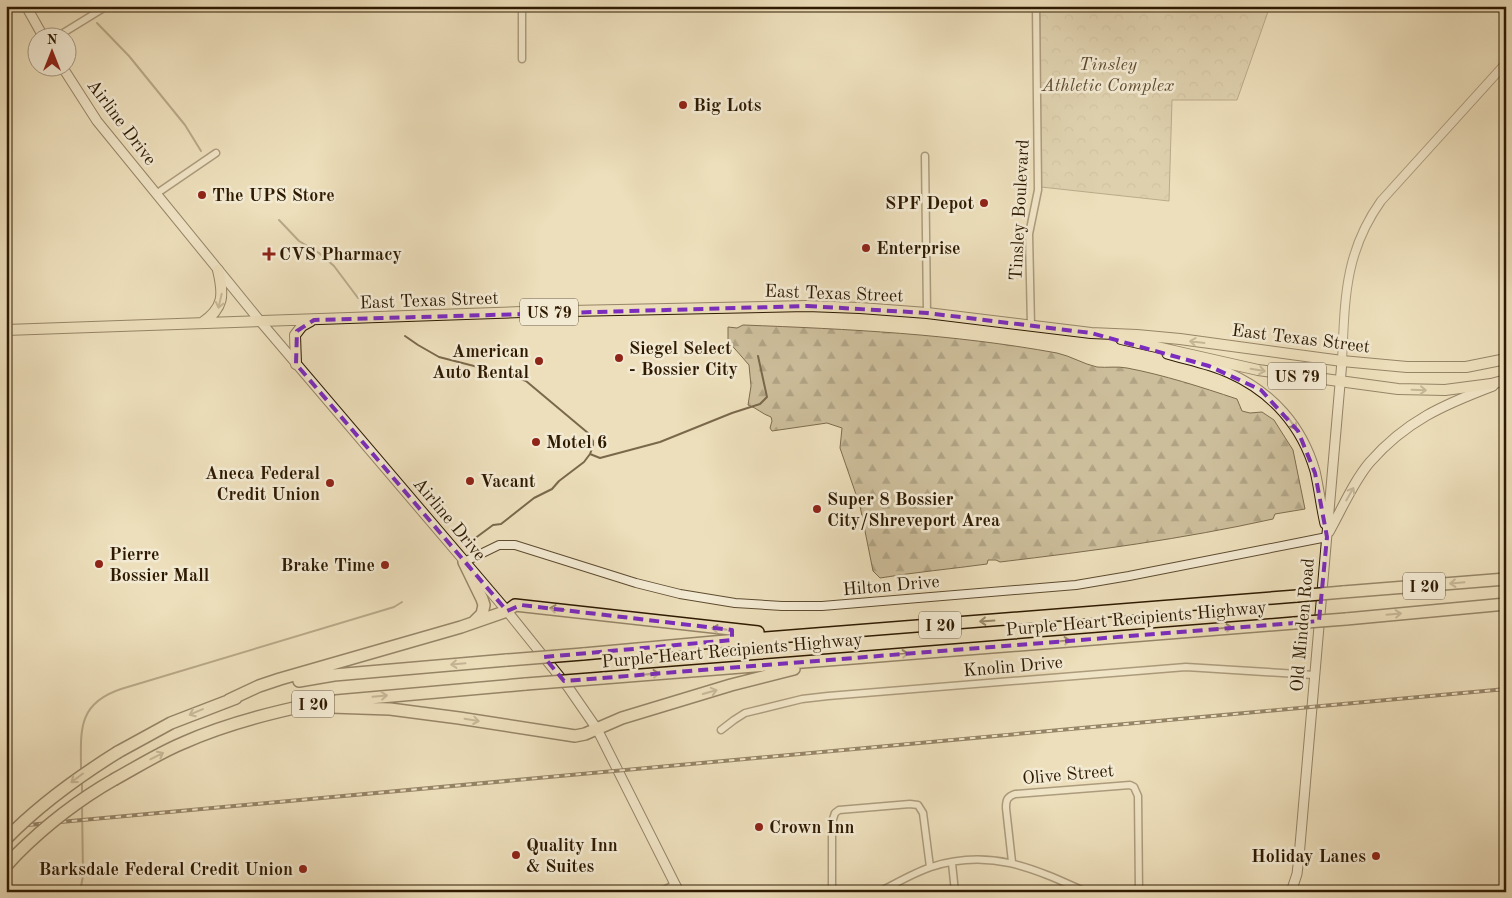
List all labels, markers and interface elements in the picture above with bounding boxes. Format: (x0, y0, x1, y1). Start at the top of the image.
north arrow (28, 28, 78, 78)
text: N (47, 33, 58, 47)
park label: Tinsley Athletic Complex (1041, 56, 1174, 95)
street label: Airline Drive (83, 76, 159, 169)
place label: Big Lots (693, 97, 762, 115)
marker: Big Lots (677, 99, 689, 111)
street label: Tinsley Boulevard (1007, 139, 1033, 281)
place label: The UPS Store (212, 187, 335, 205)
marker: The UPS Store (196, 189, 208, 201)
place label: SPF Depot (885, 195, 974, 213)
marker: SPF Depot (978, 197, 990, 209)
place label: Enterprise (876, 240, 960, 258)
marker: Enterprise (860, 242, 872, 254)
place label: CVS Pharmacy (279, 246, 402, 264)
marker: CVS Pharmacy (263, 248, 275, 260)
street label: East Texas Street (764, 283, 904, 305)
street label: East Texas Street (359, 290, 499, 312)
one-way arrow (215, 292, 224, 308)
road number: US 79 (520, 298, 578, 326)
street label: East Texas Street (1231, 322, 1371, 356)
one-way arrow (1189, 337, 1205, 347)
place label: Siegel Select - Bossier City (629, 340, 738, 379)
place label: American Auto Rental (432, 343, 529, 382)
marker: Siegel Select - Bossier City (613, 352, 625, 364)
marker: American Auto Rental (533, 355, 545, 367)
road number: US 79 (1268, 362, 1326, 390)
one-way arrow (1249, 365, 1265, 375)
one-way arrow (1411, 386, 1427, 395)
one-way arrow (1287, 416, 1297, 430)
place label: Motel 6 (546, 434, 607, 452)
marker: Motel 6 (530, 436, 542, 448)
place label: Aneca Federal Credit Union (205, 465, 320, 504)
place label: Vacant (480, 473, 536, 491)
street label: Airline Drive (410, 475, 489, 564)
marker: Vacant (464, 475, 476, 487)
marker: Aneca Federal Credit Union (324, 477, 336, 489)
one-way arrow (1345, 487, 1355, 501)
place label: Super 8 Bossier City/Shreveport Area (827, 491, 1000, 530)
marker: Super 8 Bossier City/Shreveport Area (811, 503, 823, 515)
place label: Pierre Bossier Mall (109, 546, 210, 585)
place label: Brake Time (281, 557, 375, 575)
marker: Pierre Bossier Mall (93, 558, 105, 570)
street label: Old Minden Road (1288, 558, 1318, 693)
marker: Brake Time (379, 559, 391, 571)
road number: I 20 (1403, 572, 1445, 600)
street label: Hilton Drive (842, 573, 940, 599)
one-way arrow (1449, 578, 1465, 588)
street label: Purple Heart Recipients Highway (1005, 599, 1268, 639)
one-way arrow (550, 604, 566, 614)
one-way arrow (1386, 609, 1402, 619)
road number: I 20 (919, 612, 961, 638)
one-way arrow (979, 617, 995, 626)
one-way arrow (711, 624, 727, 634)
one-way arrow (1217, 624, 1233, 633)
street label: Purple Heart Recipients Highway (601, 631, 864, 671)
one-way arrow (1055, 637, 1071, 646)
one-way arrow (893, 650, 909, 659)
street label: Knolin Drive (963, 654, 1064, 680)
one-way arrow (450, 659, 466, 669)
one-way arrow (643, 670, 659, 679)
one-way arrow (701, 686, 717, 696)
road number: I 20 (292, 691, 334, 718)
one-way arrow (372, 691, 388, 701)
one-way arrow (189, 709, 204, 718)
one-way arrow (463, 715, 479, 725)
one-way arrow (150, 751, 165, 761)
street label: Olive Street (1021, 762, 1115, 788)
one-way arrow (71, 773, 84, 784)
place label: Crown Inn (769, 819, 854, 837)
marker: Crown Inn (753, 821, 765, 833)
place label: Quality Inn & Suites (526, 837, 618, 876)
place label: Holiday Lanes (1251, 848, 1366, 866)
marker: Quality Inn & Suites (510, 849, 522, 861)
marker: Holiday Lanes (1370, 850, 1382, 862)
place label: Barksdale Federal Credit Union (39, 861, 293, 879)
marker: Barksdale Federal Credit Union (297, 863, 309, 875)

